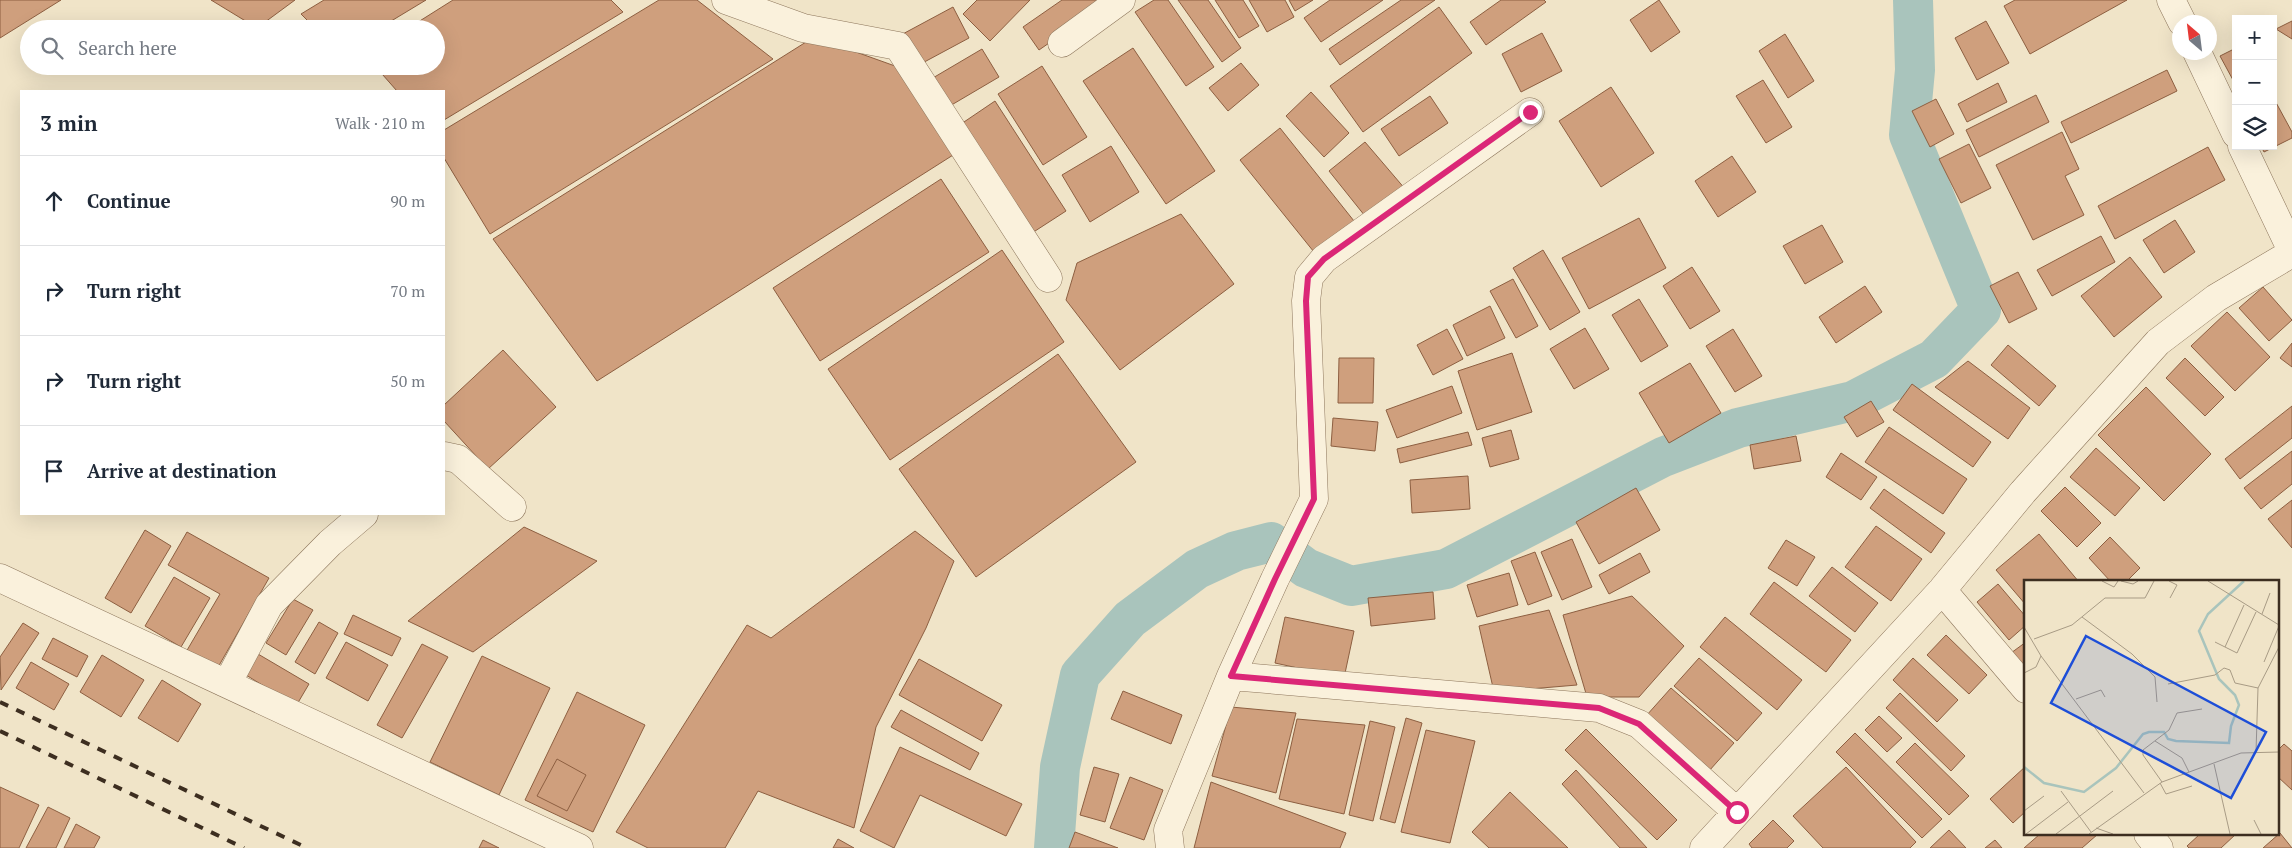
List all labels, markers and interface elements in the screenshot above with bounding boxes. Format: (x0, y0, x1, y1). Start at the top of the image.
north arrow (2172, 15, 2217, 60)
map controls (2232, 15, 2277, 150)
button: + (2232, 15, 2277, 60)
search box (20, 20, 445, 75)
icon: search (38, 34, 66, 62)
text: Search here (78, 35, 177, 60)
button: − (2232, 60, 2277, 105)
route end (1519, 101, 1542, 124)
button: layers (2232, 105, 2277, 150)
text: 3 min (40, 109, 97, 137)
text: Walk · 210 m (335, 112, 425, 134)
icon: ahead (40, 187, 68, 215)
text: Continue (87, 188, 171, 213)
text: 90 m (390, 190, 425, 212)
icon: right (40, 277, 68, 305)
text: Turn right (87, 278, 181, 303)
text: 70 m (390, 280, 425, 302)
icon: right (40, 367, 68, 395)
text: Turn right (87, 368, 181, 393)
text: 50 m (390, 370, 425, 392)
icon: arrive (40, 457, 68, 485)
text: Arrive at destination (87, 458, 276, 483)
inset map (2024, 580, 2280, 836)
route start (1726, 801, 1749, 824)

